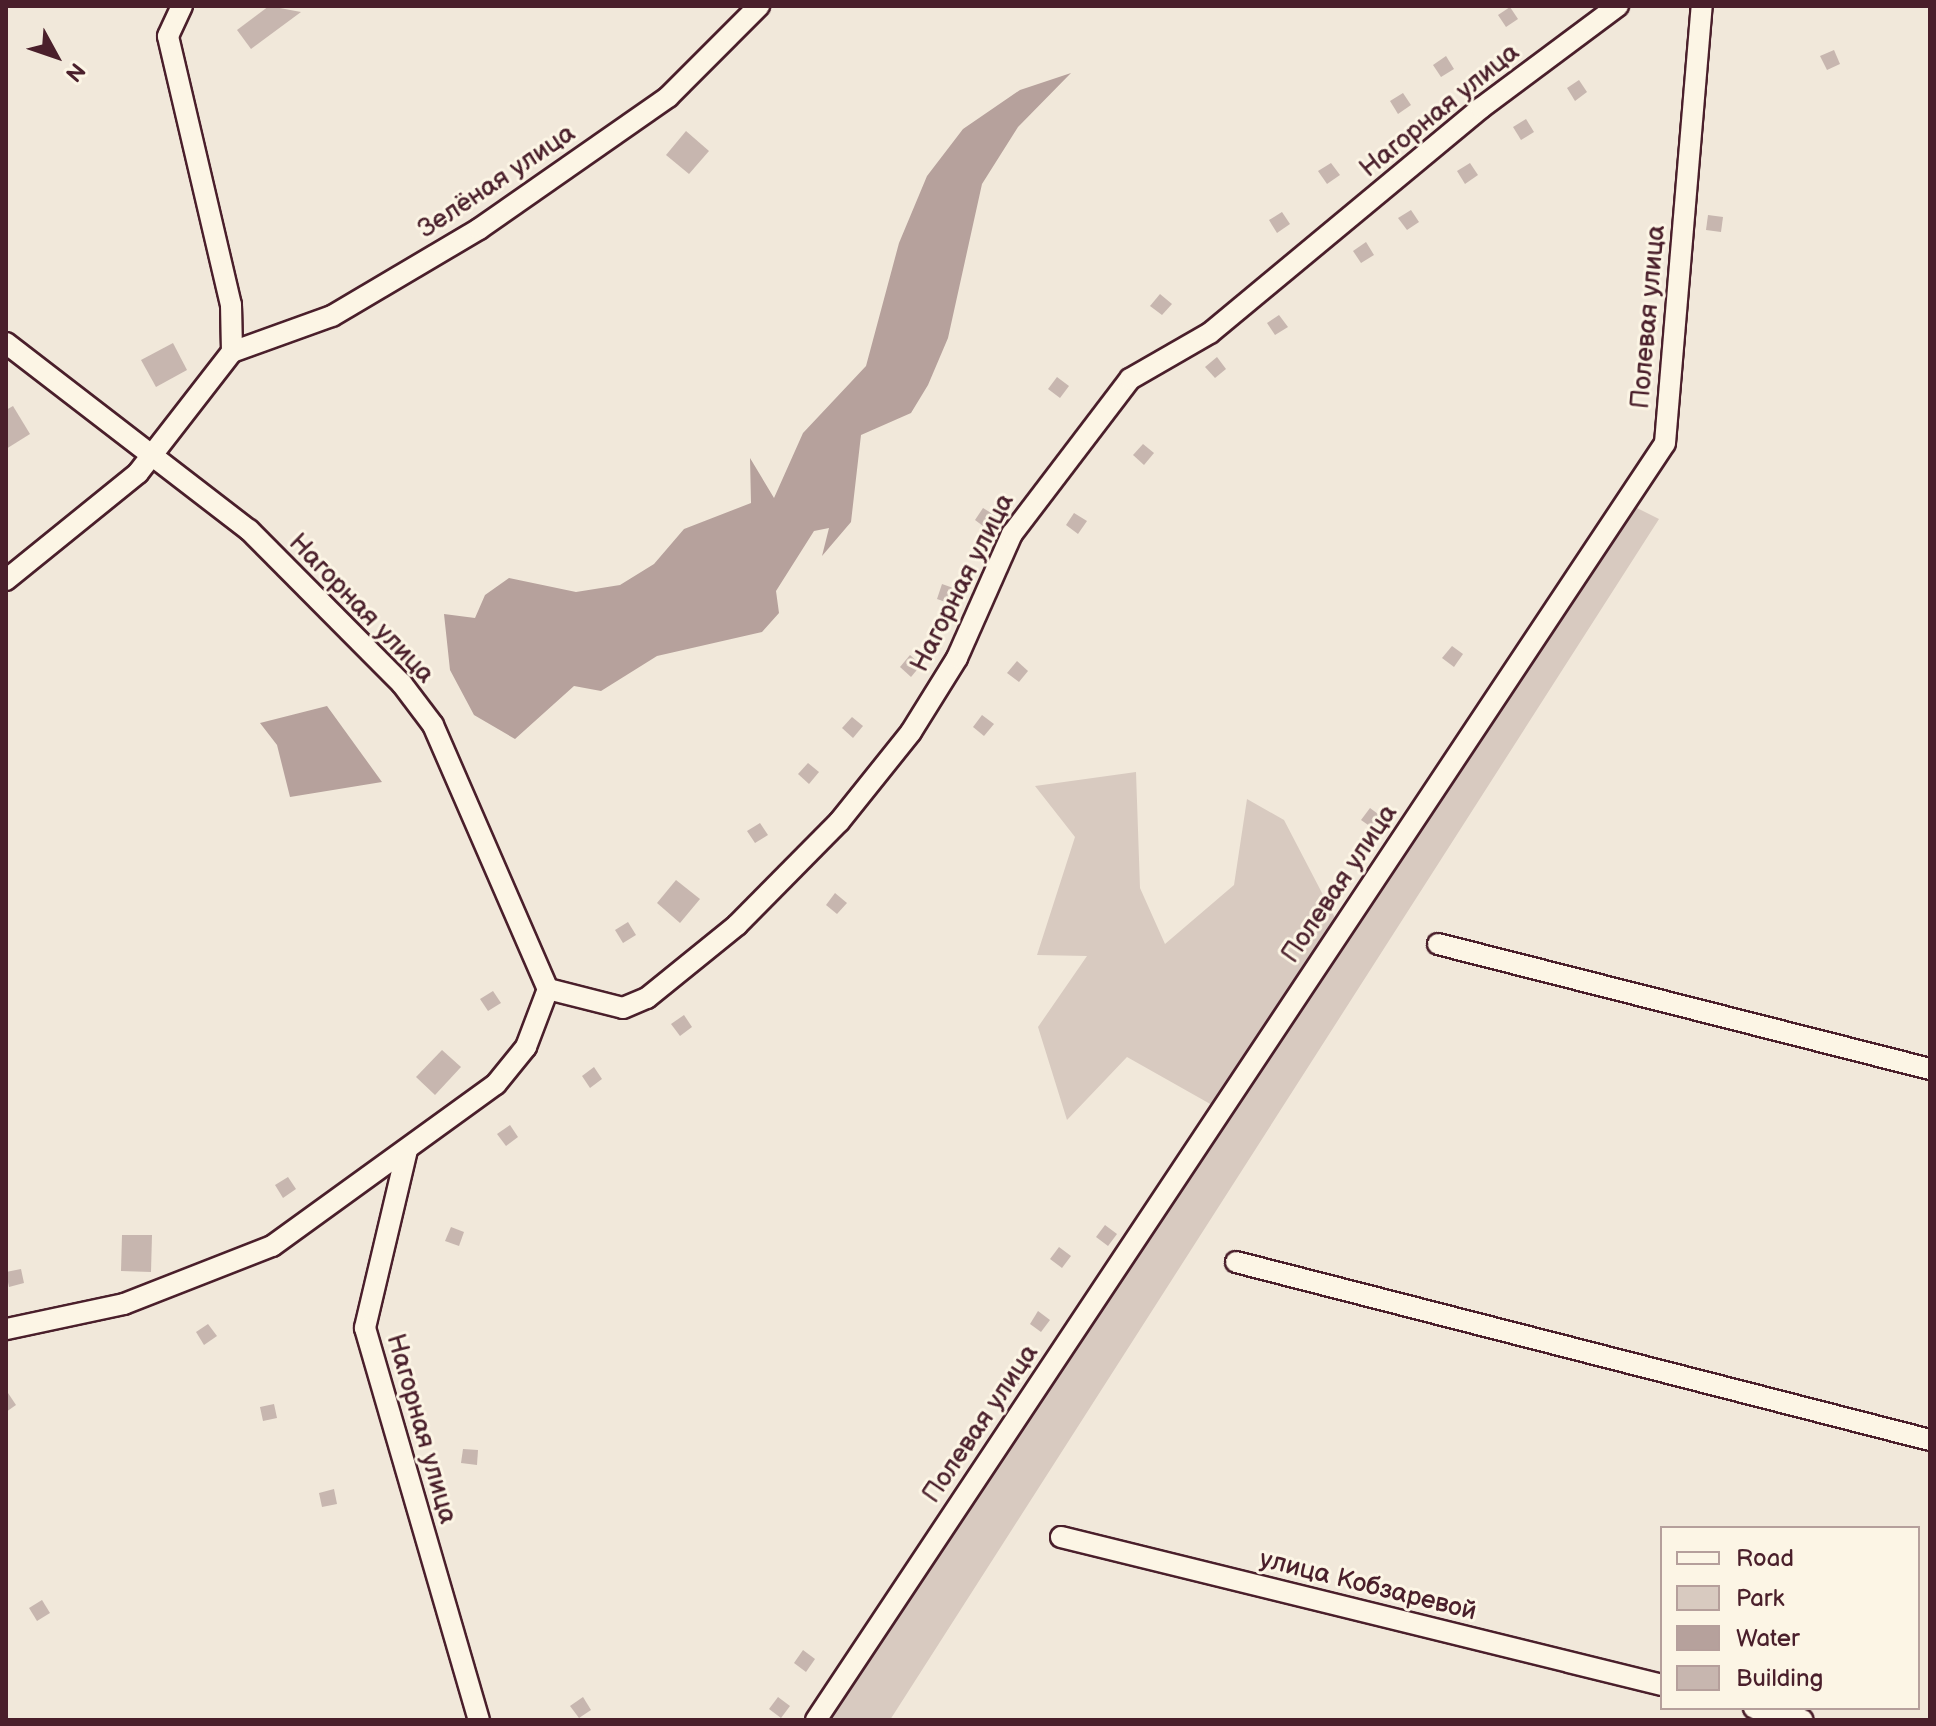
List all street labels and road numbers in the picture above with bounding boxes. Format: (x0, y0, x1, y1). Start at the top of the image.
street label: Нагорная улица (1354, 37, 1526, 185)
street label: Зелёная улица (413, 118, 581, 246)
street label: Полевая улица (1625, 224, 1673, 410)
street label: Нагорная улица (905, 489, 1021, 677)
street label: Нагорная улица (282, 528, 440, 690)
street label: Полевая улица (1276, 799, 1404, 969)
street label: Нагорная улица (379, 1331, 463, 1527)
street label: Полевая улица (917, 1339, 1045, 1509)
street label: улица Кобзаревой (1256, 1544, 1480, 1628)

